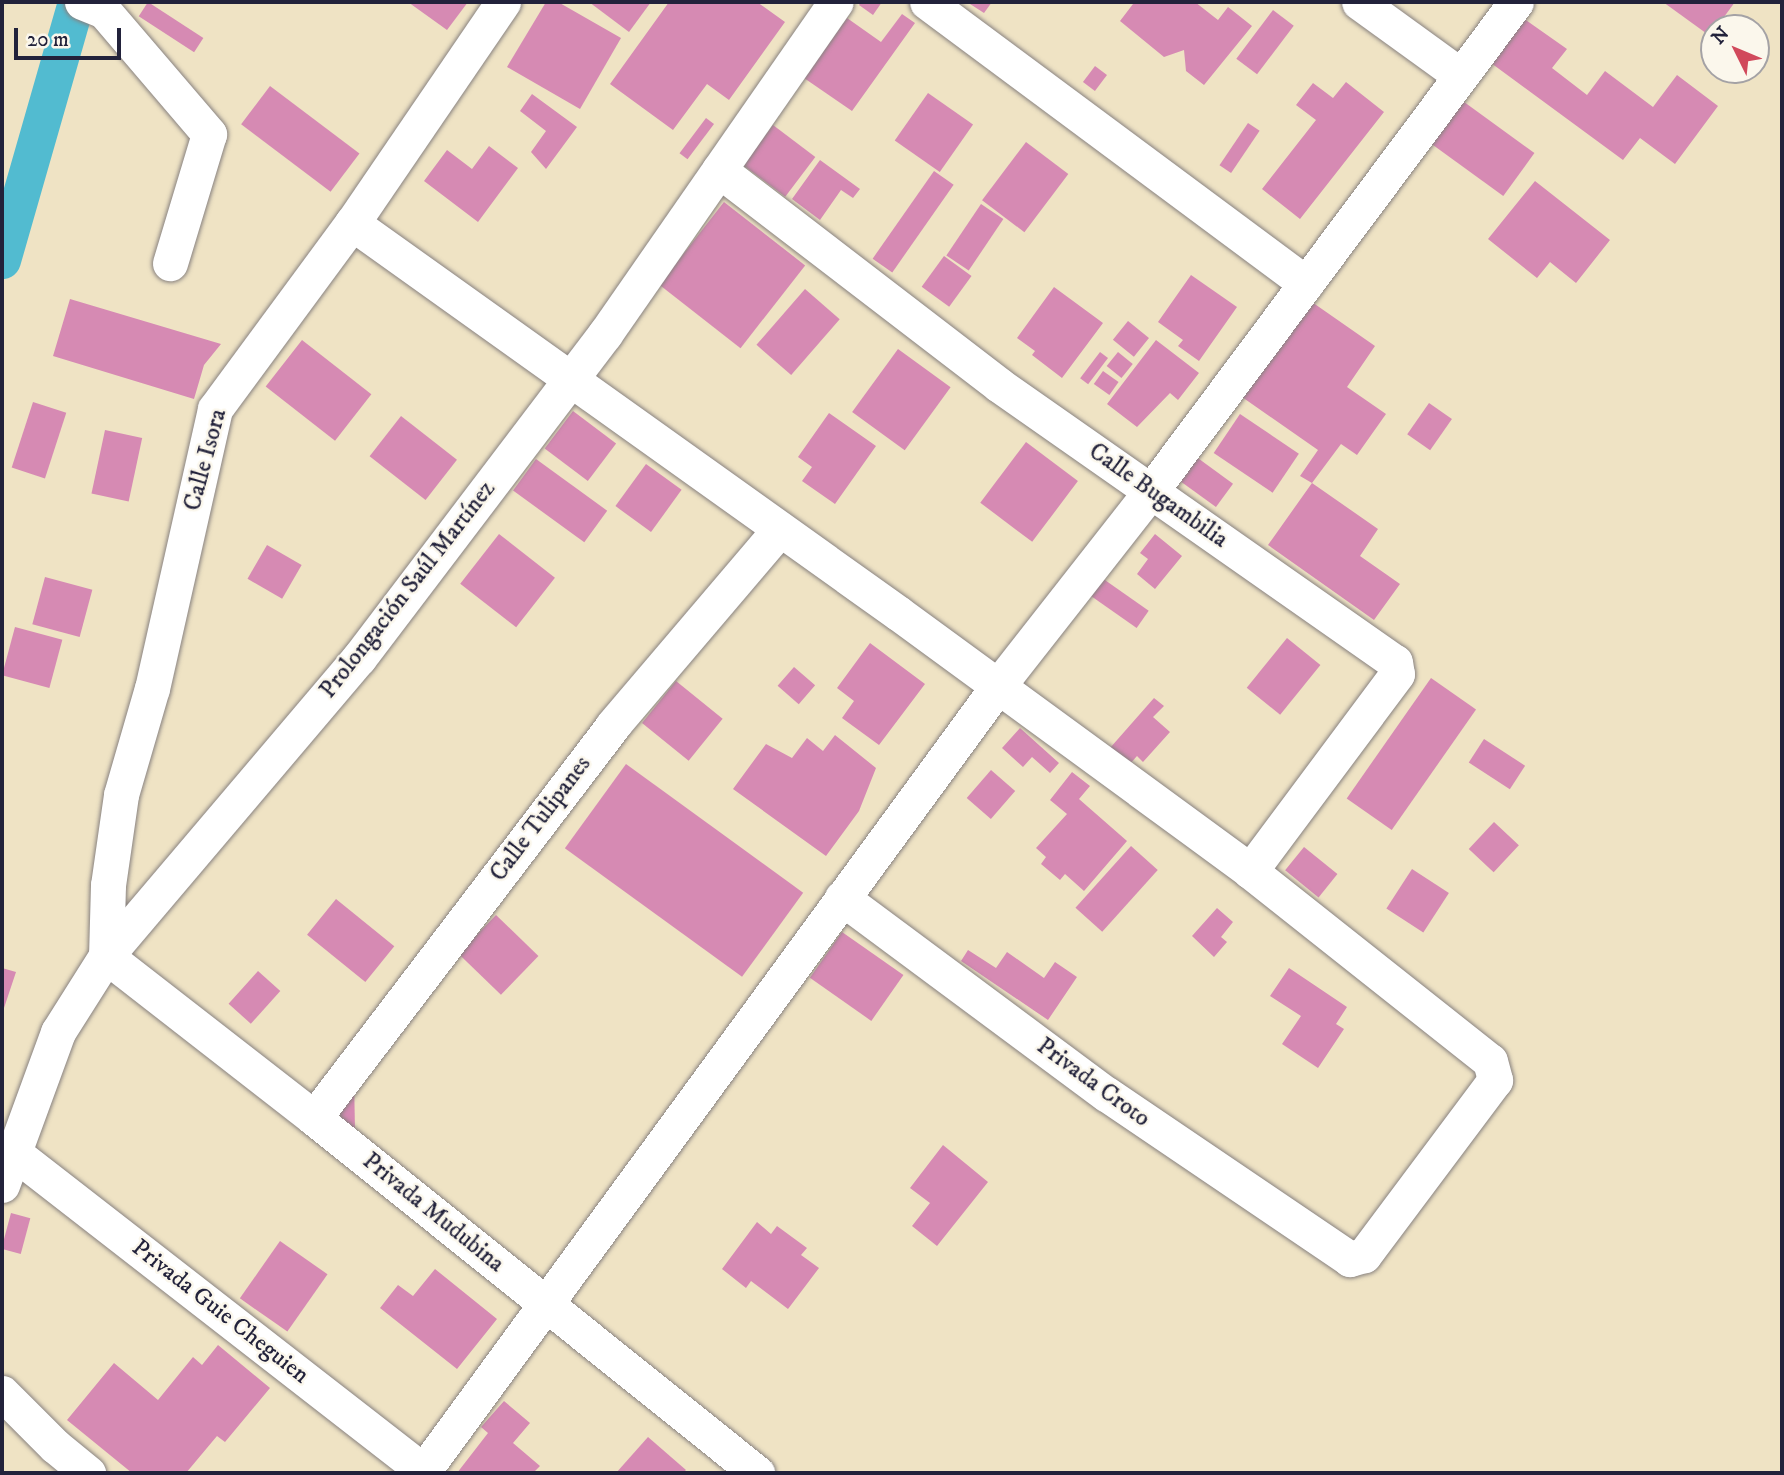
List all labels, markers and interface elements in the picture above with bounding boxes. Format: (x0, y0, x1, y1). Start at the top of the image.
scale bar (18, 14, 124, 58)
north arrow (1700, 14, 1770, 84)
text: N (1707, 22, 1734, 49)
text: 20 m (27, 27, 69, 53)
street label: Calle Isora (179, 406, 233, 514)
street label: Calle Bugambilia (1083, 437, 1233, 555)
street label: Prolongación Saúl Martínez (314, 476, 502, 704)
street label: Calle Tulipanes (484, 751, 598, 887)
street label: Privada Croto (1031, 1032, 1155, 1134)
street label: Privada Mudubina (356, 1147, 510, 1279)
street label: Privada Guie Cheguien (126, 1234, 314, 1390)

